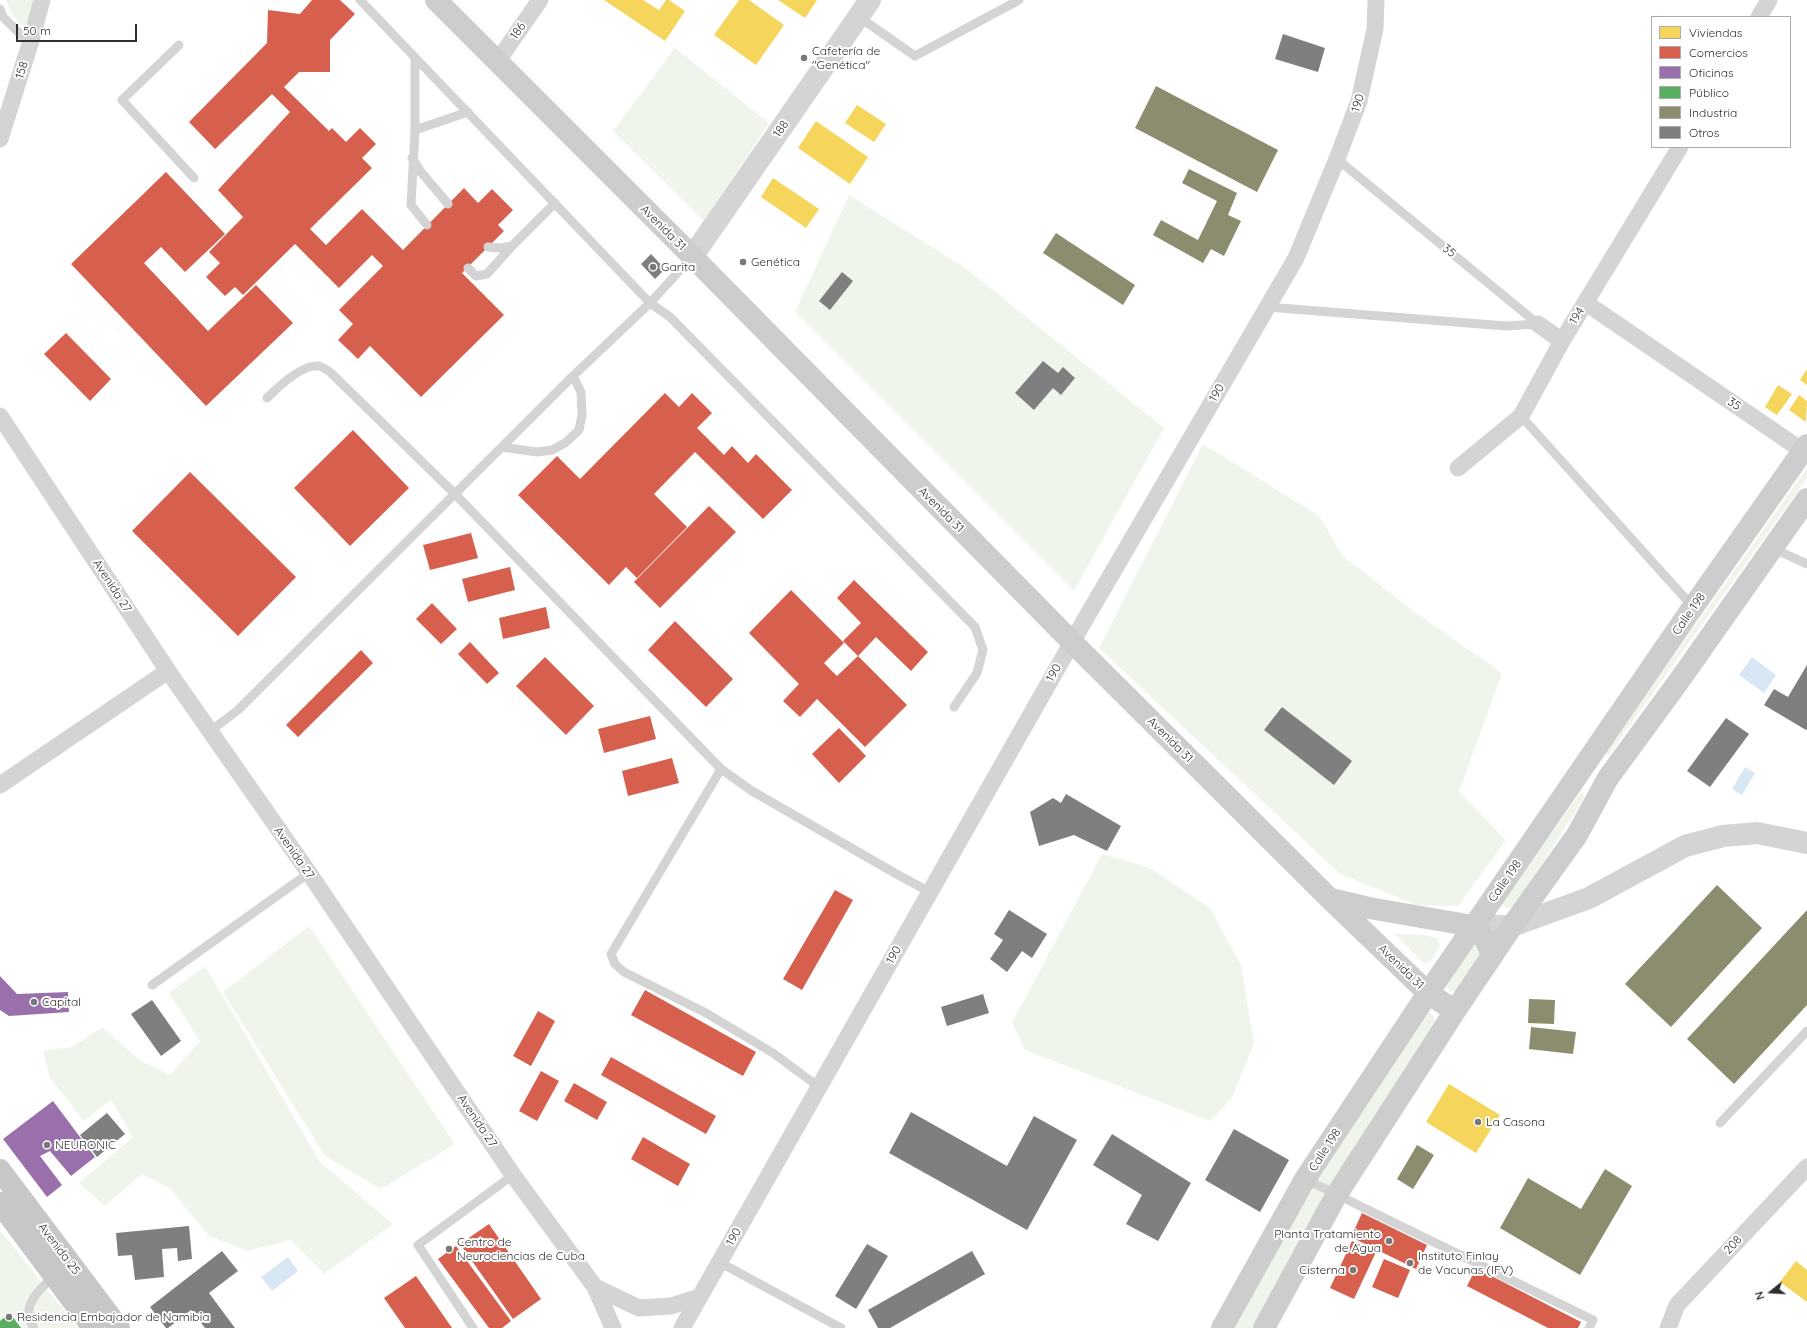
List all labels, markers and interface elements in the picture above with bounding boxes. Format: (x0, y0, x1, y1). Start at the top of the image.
scale bar (18, 16, 139, 42)
legend (1651, 16, 1791, 148)
street label: 186 (507, 20, 529, 42)
text: 50 m (23, 23, 51, 38)
text: Viviendas (1689, 25, 1742, 40)
place label: Cafetería de "Genética" (812, 44, 880, 72)
text: Comercios (1689, 45, 1748, 60)
marker: Cafetería de "Genética" (799, 53, 809, 63)
street label: 158 (12, 59, 32, 81)
text: Oficinas (1689, 65, 1734, 80)
text: Público (1689, 85, 1729, 100)
street label: 190 (1348, 92, 1368, 114)
text: Industria (1689, 105, 1737, 120)
street label: 188 (770, 118, 792, 140)
text: Otros (1689, 125, 1720, 140)
street label: Avenida 31 (637, 202, 689, 254)
street label: 35 (1439, 241, 1459, 261)
place label: Genética (751, 255, 800, 269)
marker: Genética (738, 257, 748, 267)
place label: Garita (661, 260, 695, 274)
marker: Garita (648, 262, 658, 272)
street label: 194 (1566, 305, 1588, 327)
street label: 190 (1206, 381, 1228, 405)
street label: 35 (1725, 394, 1743, 414)
street label: Avenida 31 (915, 484, 967, 536)
street label: Avenida 27 (90, 557, 134, 615)
street label: Calle 198 (1669, 590, 1709, 638)
street label: 190 (1043, 661, 1065, 685)
street label: Avenida 31 (1144, 714, 1196, 766)
street label: Avenida 27 (271, 824, 317, 882)
street label: Calle 198 (1485, 857, 1525, 905)
street label: Avenida 31 (1375, 941, 1427, 993)
street label: 190 (883, 943, 905, 967)
place label: Capital (42, 995, 81, 1009)
marker: Capital (29, 997, 39, 1007)
street label: Avenida 27 (454, 1092, 500, 1150)
place label: La Casona (1486, 1115, 1545, 1129)
marker: La Casona (1473, 1117, 1483, 1127)
street label: Calle 198 (1306, 1126, 1344, 1174)
place label: NEURONIC (55, 1138, 116, 1152)
marker: NEURONIC (42, 1140, 52, 1150)
street label: Avenida 25 (35, 1220, 83, 1278)
street label: 190 (723, 1225, 745, 1249)
place label: Planta Tratamiento de Agua (1274, 1227, 1381, 1255)
street label: 208 (1721, 1233, 1745, 1257)
place label: Centro de Neurociencias de Cuba (457, 1235, 585, 1263)
marker: Planta Tratamiento de Agua (1384, 1236, 1394, 1246)
marker: Centro de Neurociencias de Cuba (444, 1244, 454, 1254)
place label: Instituto Finlay de Vacunas (IFV) (1418, 1249, 1513, 1277)
marker: Instituto Finlay de Vacunas (IFV) (1405, 1258, 1415, 1268)
place label: Cisterna (1299, 1263, 1345, 1277)
marker: Cisterna (1348, 1265, 1358, 1275)
north arrow (1751, 1272, 1791, 1312)
text: N (1752, 1290, 1767, 1302)
place label: Residencia Embajador de Namibia (17, 1310, 209, 1324)
marker: Residencia Embajador de Namibia (4, 1312, 14, 1322)

